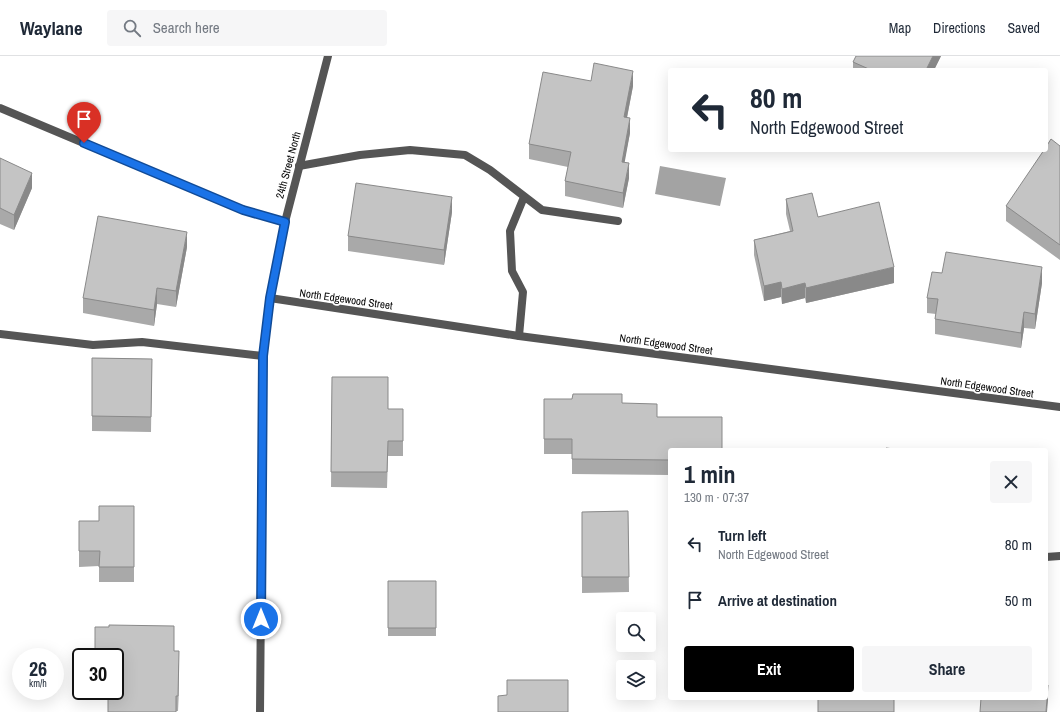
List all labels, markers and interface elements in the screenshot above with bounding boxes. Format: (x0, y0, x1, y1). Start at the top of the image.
search box (107, 10, 387, 46)
text: Waylane (20, 15, 83, 41)
icon: search (121, 17, 143, 39)
text: Search here (153, 17, 220, 38)
text: Map (889, 19, 911, 37)
text: Directions (933, 19, 985, 37)
text: Saved (1007, 19, 1040, 37)
text: 80 m (750, 79, 802, 117)
icon: left (684, 84, 736, 136)
pin (67, 102, 101, 143)
icon: arrive (73, 108, 95, 130)
text: North Edgewood Street (750, 115, 903, 140)
street label: 24th Street North (272, 130, 304, 200)
street label: North Edgewood Street (299, 286, 394, 313)
street label: North Edgewood Street (619, 331, 714, 358)
street label: North Edgewood Street (940, 374, 1035, 401)
text: 1 min (684, 458, 735, 490)
button: close (990, 461, 1032, 503)
text: 130 m · 07:37 (684, 489, 749, 506)
text: Turn left (718, 525, 766, 546)
icon: left (684, 533, 706, 555)
text: 80 m (1005, 534, 1032, 555)
text: North Edgewood Street (718, 546, 829, 563)
icon: arrive (684, 589, 706, 611)
text: Arrive at destination (718, 590, 837, 611)
text: 50 m (1005, 590, 1032, 611)
position arrow (240, 598, 282, 640)
map controls (616, 612, 656, 700)
button: search (616, 612, 656, 652)
button: Exit (684, 646, 854, 692)
button: Share (862, 646, 1032, 692)
speed limit sign: 30 (72, 648, 124, 700)
text: 26 (29, 655, 47, 682)
button: layers (616, 660, 656, 700)
text: km/h (29, 677, 47, 690)

